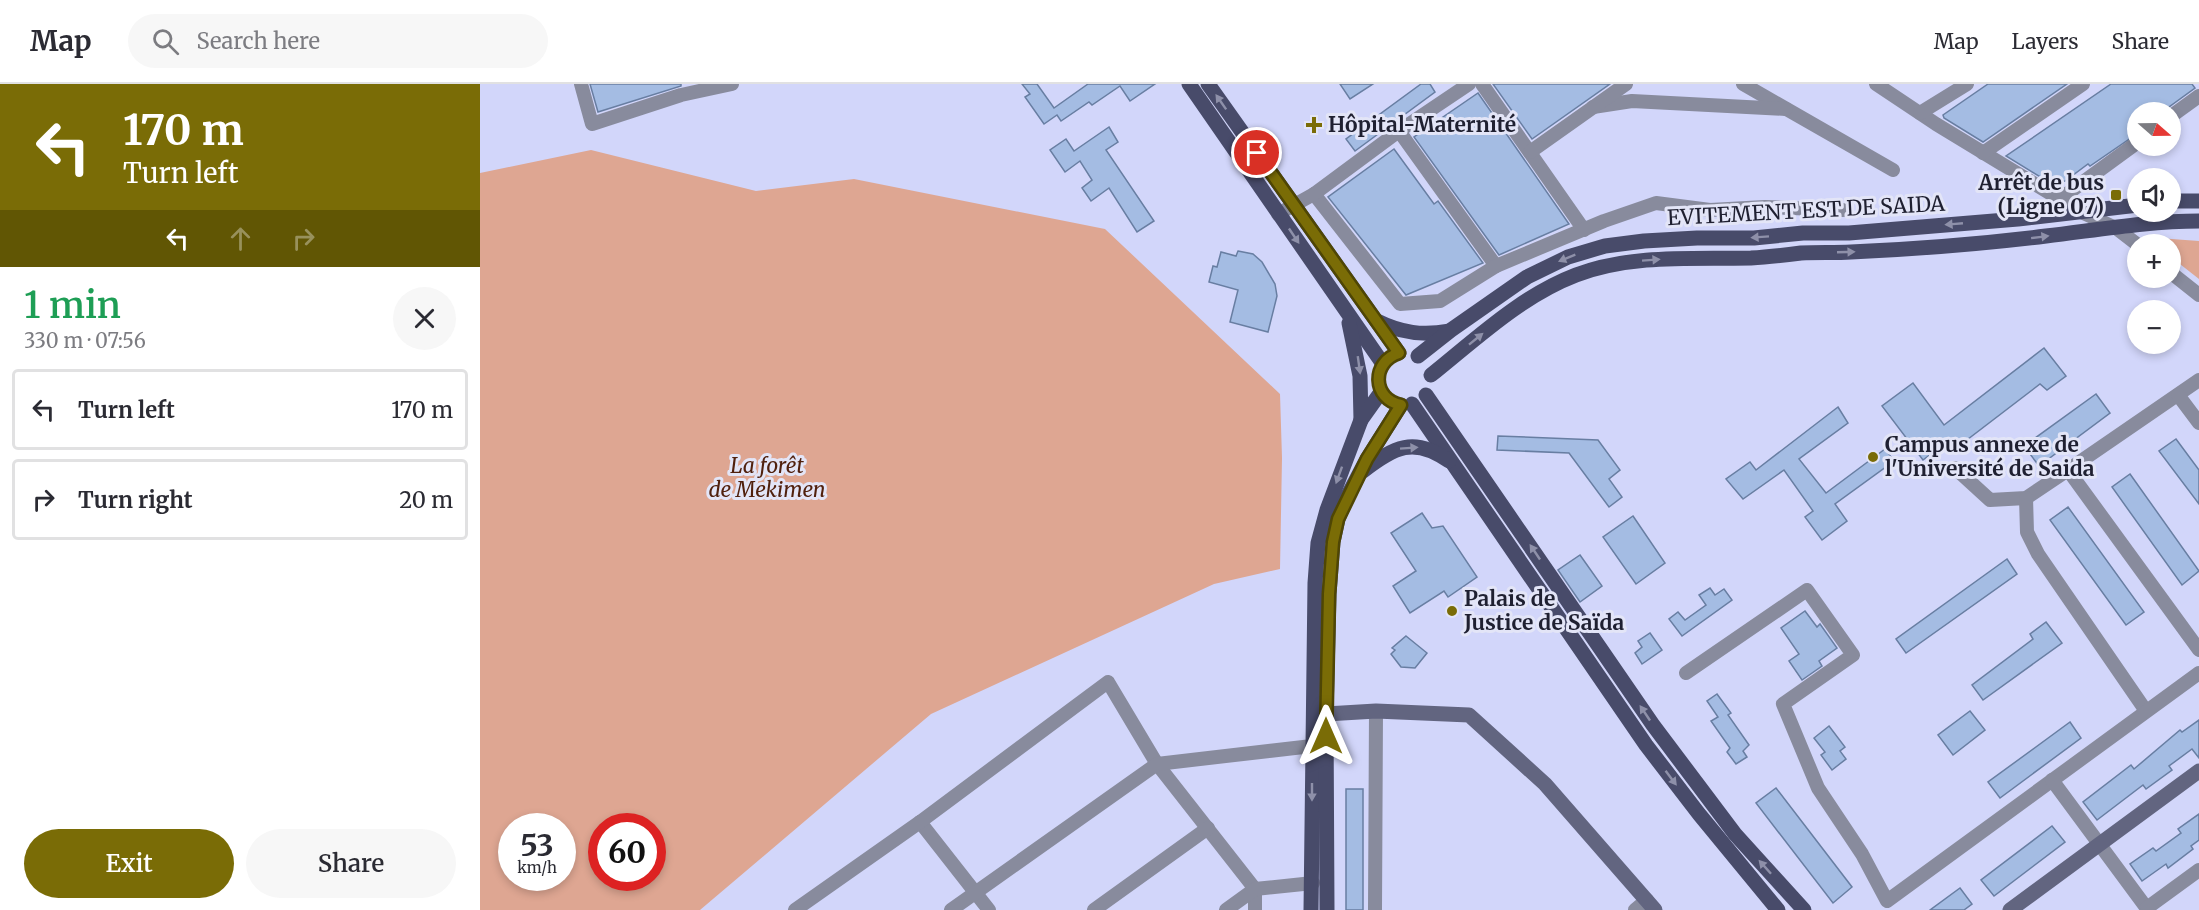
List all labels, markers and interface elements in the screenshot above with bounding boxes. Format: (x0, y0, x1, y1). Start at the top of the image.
search box (128, 14, 548, 68)
text: Map (30, 23, 92, 59)
icon: search (149, 25, 182, 58)
text: Search here (197, 27, 320, 55)
text: Map (1934, 28, 1979, 55)
text: Layers (2012, 28, 2079, 55)
text: Share (2112, 28, 2169, 55)
one-way arrow (1215, 95, 1227, 111)
north arrow (2127, 102, 2181, 156)
map controls (2127, 102, 2181, 354)
text: 170 m (123, 104, 244, 156)
icon: left (24, 108, 102, 186)
place label: Hôpital-Maternité (1328, 111, 1516, 138)
marker: Hôpital-Maternité (1305, 116, 1323, 134)
pin (1231, 127, 1282, 178)
icon: arrive (1240, 136, 1273, 169)
text: Turn left (123, 156, 238, 190)
button: sound (2127, 168, 2181, 222)
place label: Arrêt de bus (Ligne 07) (1977, 169, 2104, 220)
marker: Arrêt de bus (Ligne 07) (2109, 188, 2123, 202)
street label: EVITEMENT EST DE SAIDA (1666, 190, 1946, 231)
one-way arrow (1945, 219, 1964, 229)
icon: left (161, 222, 194, 255)
icon: ahead (224, 222, 257, 255)
icon: right (287, 222, 320, 255)
one-way arrow (1288, 228, 1299, 244)
one-way arrow (1750, 232, 1769, 242)
one-way arrow (2030, 232, 2049, 241)
button: + (2127, 234, 2181, 288)
one-way arrow (1836, 248, 1855, 257)
one-way arrow (1558, 254, 1576, 263)
one-way arrow (1641, 256, 1660, 265)
text: 1 min (24, 283, 121, 328)
button: close (393, 287, 456, 350)
button: − (2127, 300, 2181, 354)
text: 330 m · 07:56 (24, 328, 146, 353)
one-way arrow (1469, 333, 1484, 345)
one-way arrow (1354, 356, 1363, 375)
icon: left (27, 393, 60, 426)
text: Turn left (78, 396, 175, 424)
text: 170 m (391, 396, 453, 424)
place label: Campus annexe de l'Université de Saida (1885, 431, 2095, 482)
one-way arrow (1399, 444, 1418, 453)
marker: Campus annexe de l'Université de Saida (1866, 450, 1880, 464)
park label: La forêt de Mekimen (708, 452, 826, 503)
one-way arrow (1334, 466, 1344, 484)
icon: right (27, 483, 60, 516)
text: Turn right (78, 486, 192, 514)
text: 20 m (399, 486, 453, 514)
one-way arrow (1530, 544, 1541, 560)
place label: Palais de Justice de Saïda (1463, 585, 1625, 636)
marker: Palais de Justice de Saïda (1445, 604, 1459, 618)
position arrow (1294, 704, 1358, 768)
one-way arrow (1640, 705, 1651, 721)
one-way arrow (1665, 770, 1678, 786)
one-way arrow (1307, 783, 1317, 802)
speed limit sign: 60 (588, 813, 666, 891)
text: 53 (520, 826, 554, 864)
button: Exit (24, 829, 234, 898)
button: Share (246, 829, 456, 898)
text: km/h (517, 858, 557, 877)
one-way arrow (1758, 859, 1772, 874)

